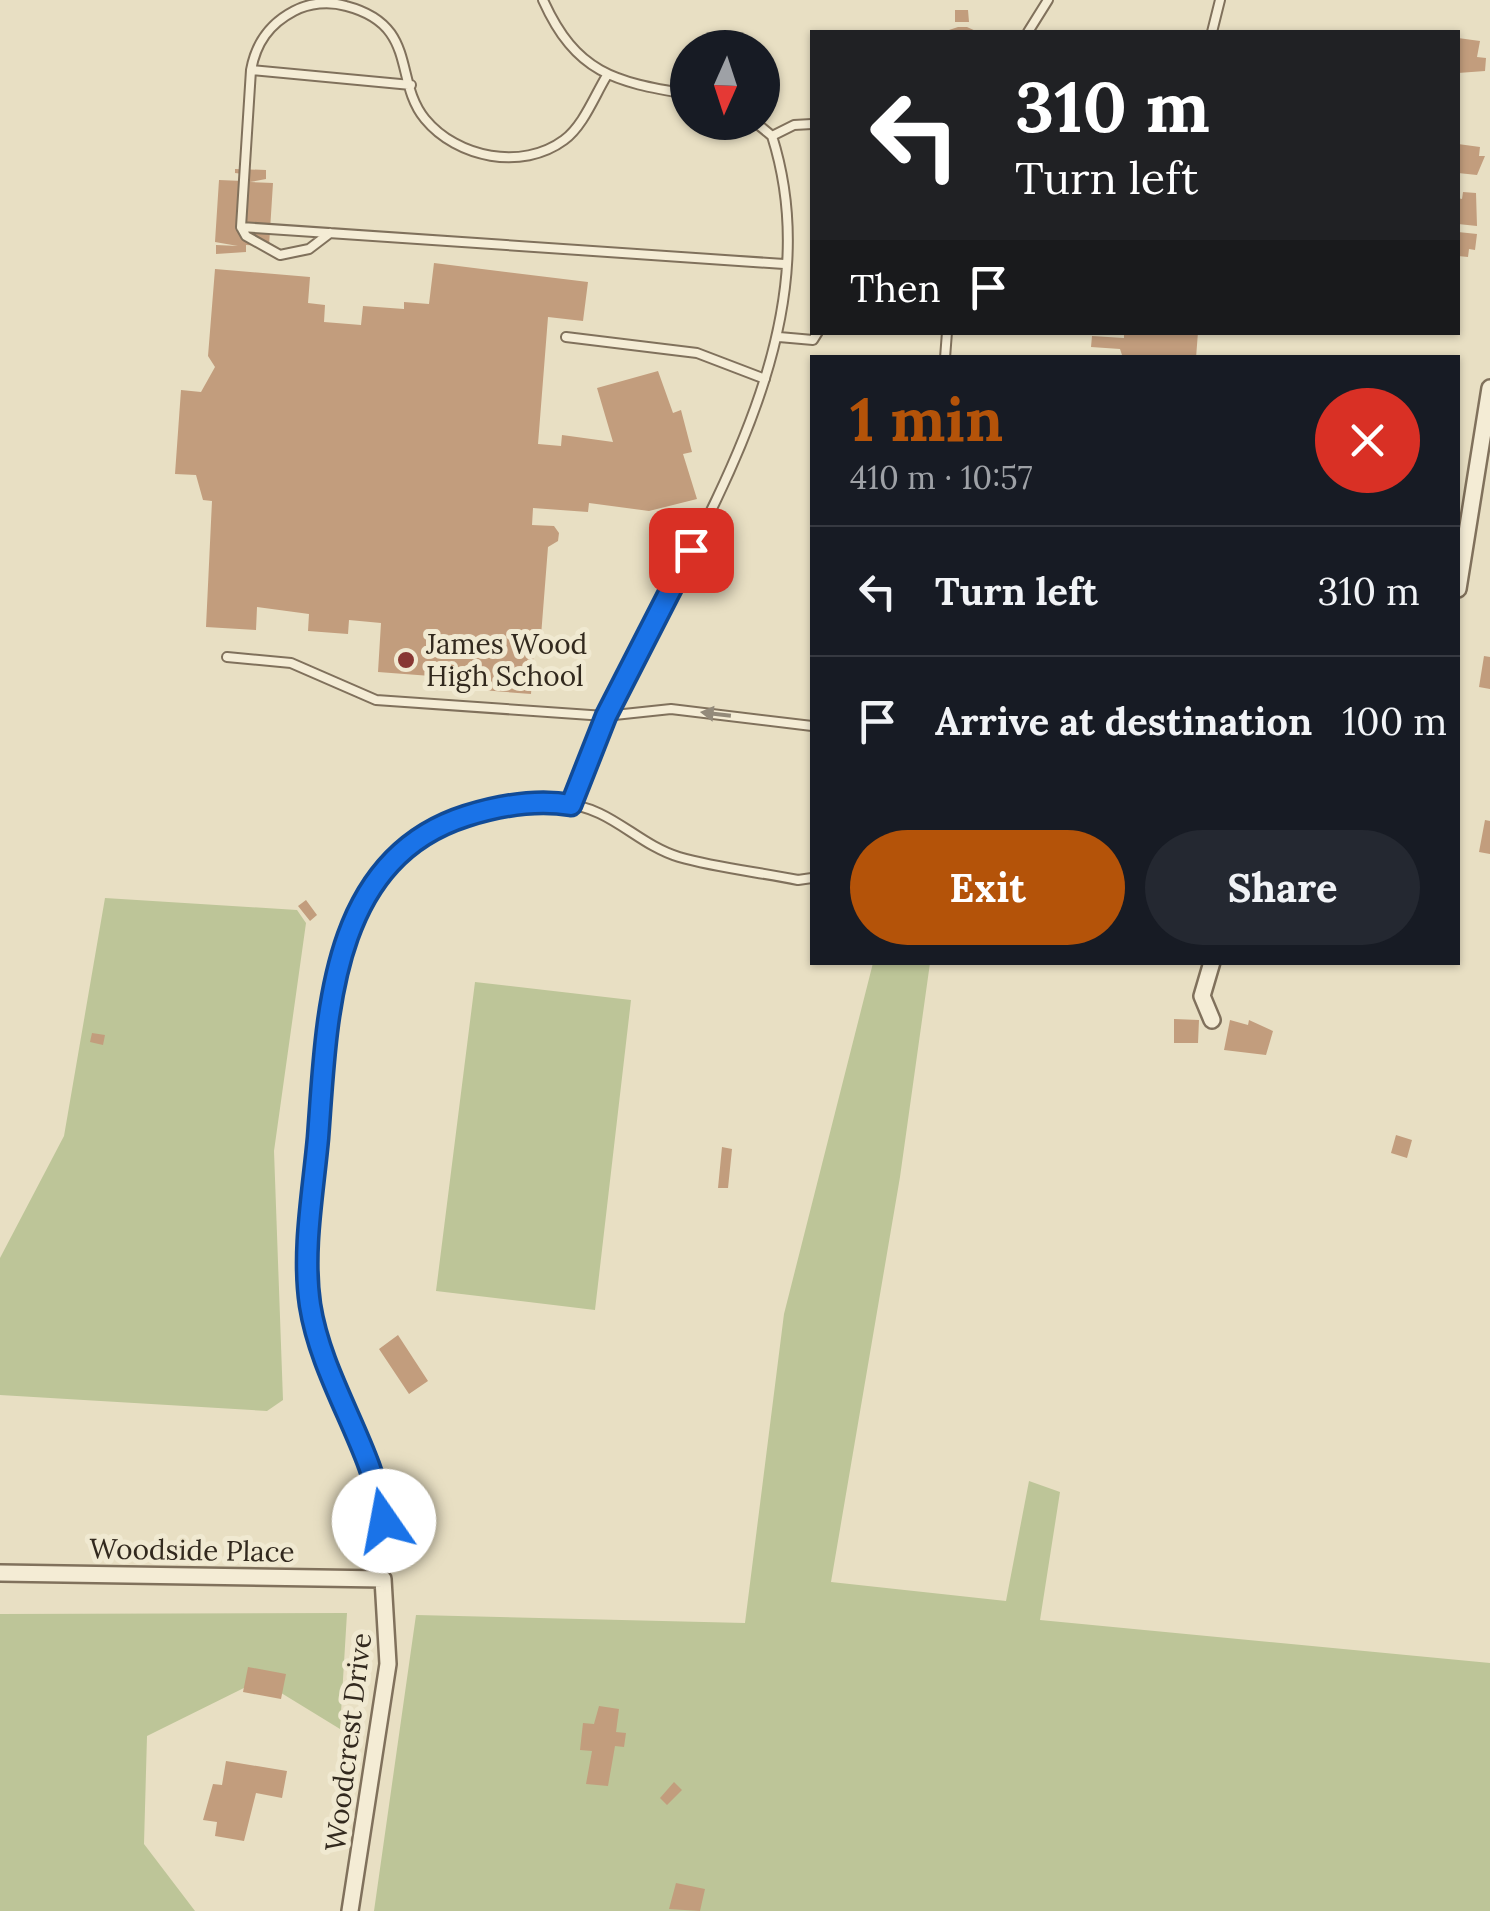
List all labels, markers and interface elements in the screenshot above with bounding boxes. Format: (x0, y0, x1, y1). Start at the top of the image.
north arrow (670, 30, 780, 140)
map controls (670, 30, 780, 140)
text: 310 m (1015, 62, 1210, 151)
icon: left (850, 70, 980, 200)
text: Turn left (1015, 149, 1198, 206)
icon: arrive (961, 260, 1016, 315)
text: Then (850, 264, 941, 312)
text: 1 min (850, 381, 1003, 457)
button: close (1315, 388, 1420, 493)
text: 410 m · 10:57 (850, 457, 1032, 498)
pin (649, 508, 734, 593)
icon: arrive (664, 523, 719, 578)
icon: left (850, 564, 905, 619)
text: Turn left (935, 567, 1098, 615)
text: 310 m (1317, 567, 1420, 615)
place label: James Wood High School (425, 626, 587, 694)
marker: James Wood High School (395, 649, 417, 671)
icon: arrive (850, 694, 905, 749)
text: Arrive at destination (935, 697, 1312, 745)
text: 100 m (1342, 697, 1447, 745)
one-way arrow (699, 706, 731, 722)
button: Exit (850, 830, 1125, 945)
button: Share (1145, 830, 1420, 945)
position arrow (332, 1469, 436, 1573)
street label: Woodside Place (89, 1530, 295, 1570)
street label: Woodcrest Drive (317, 1631, 379, 1853)

